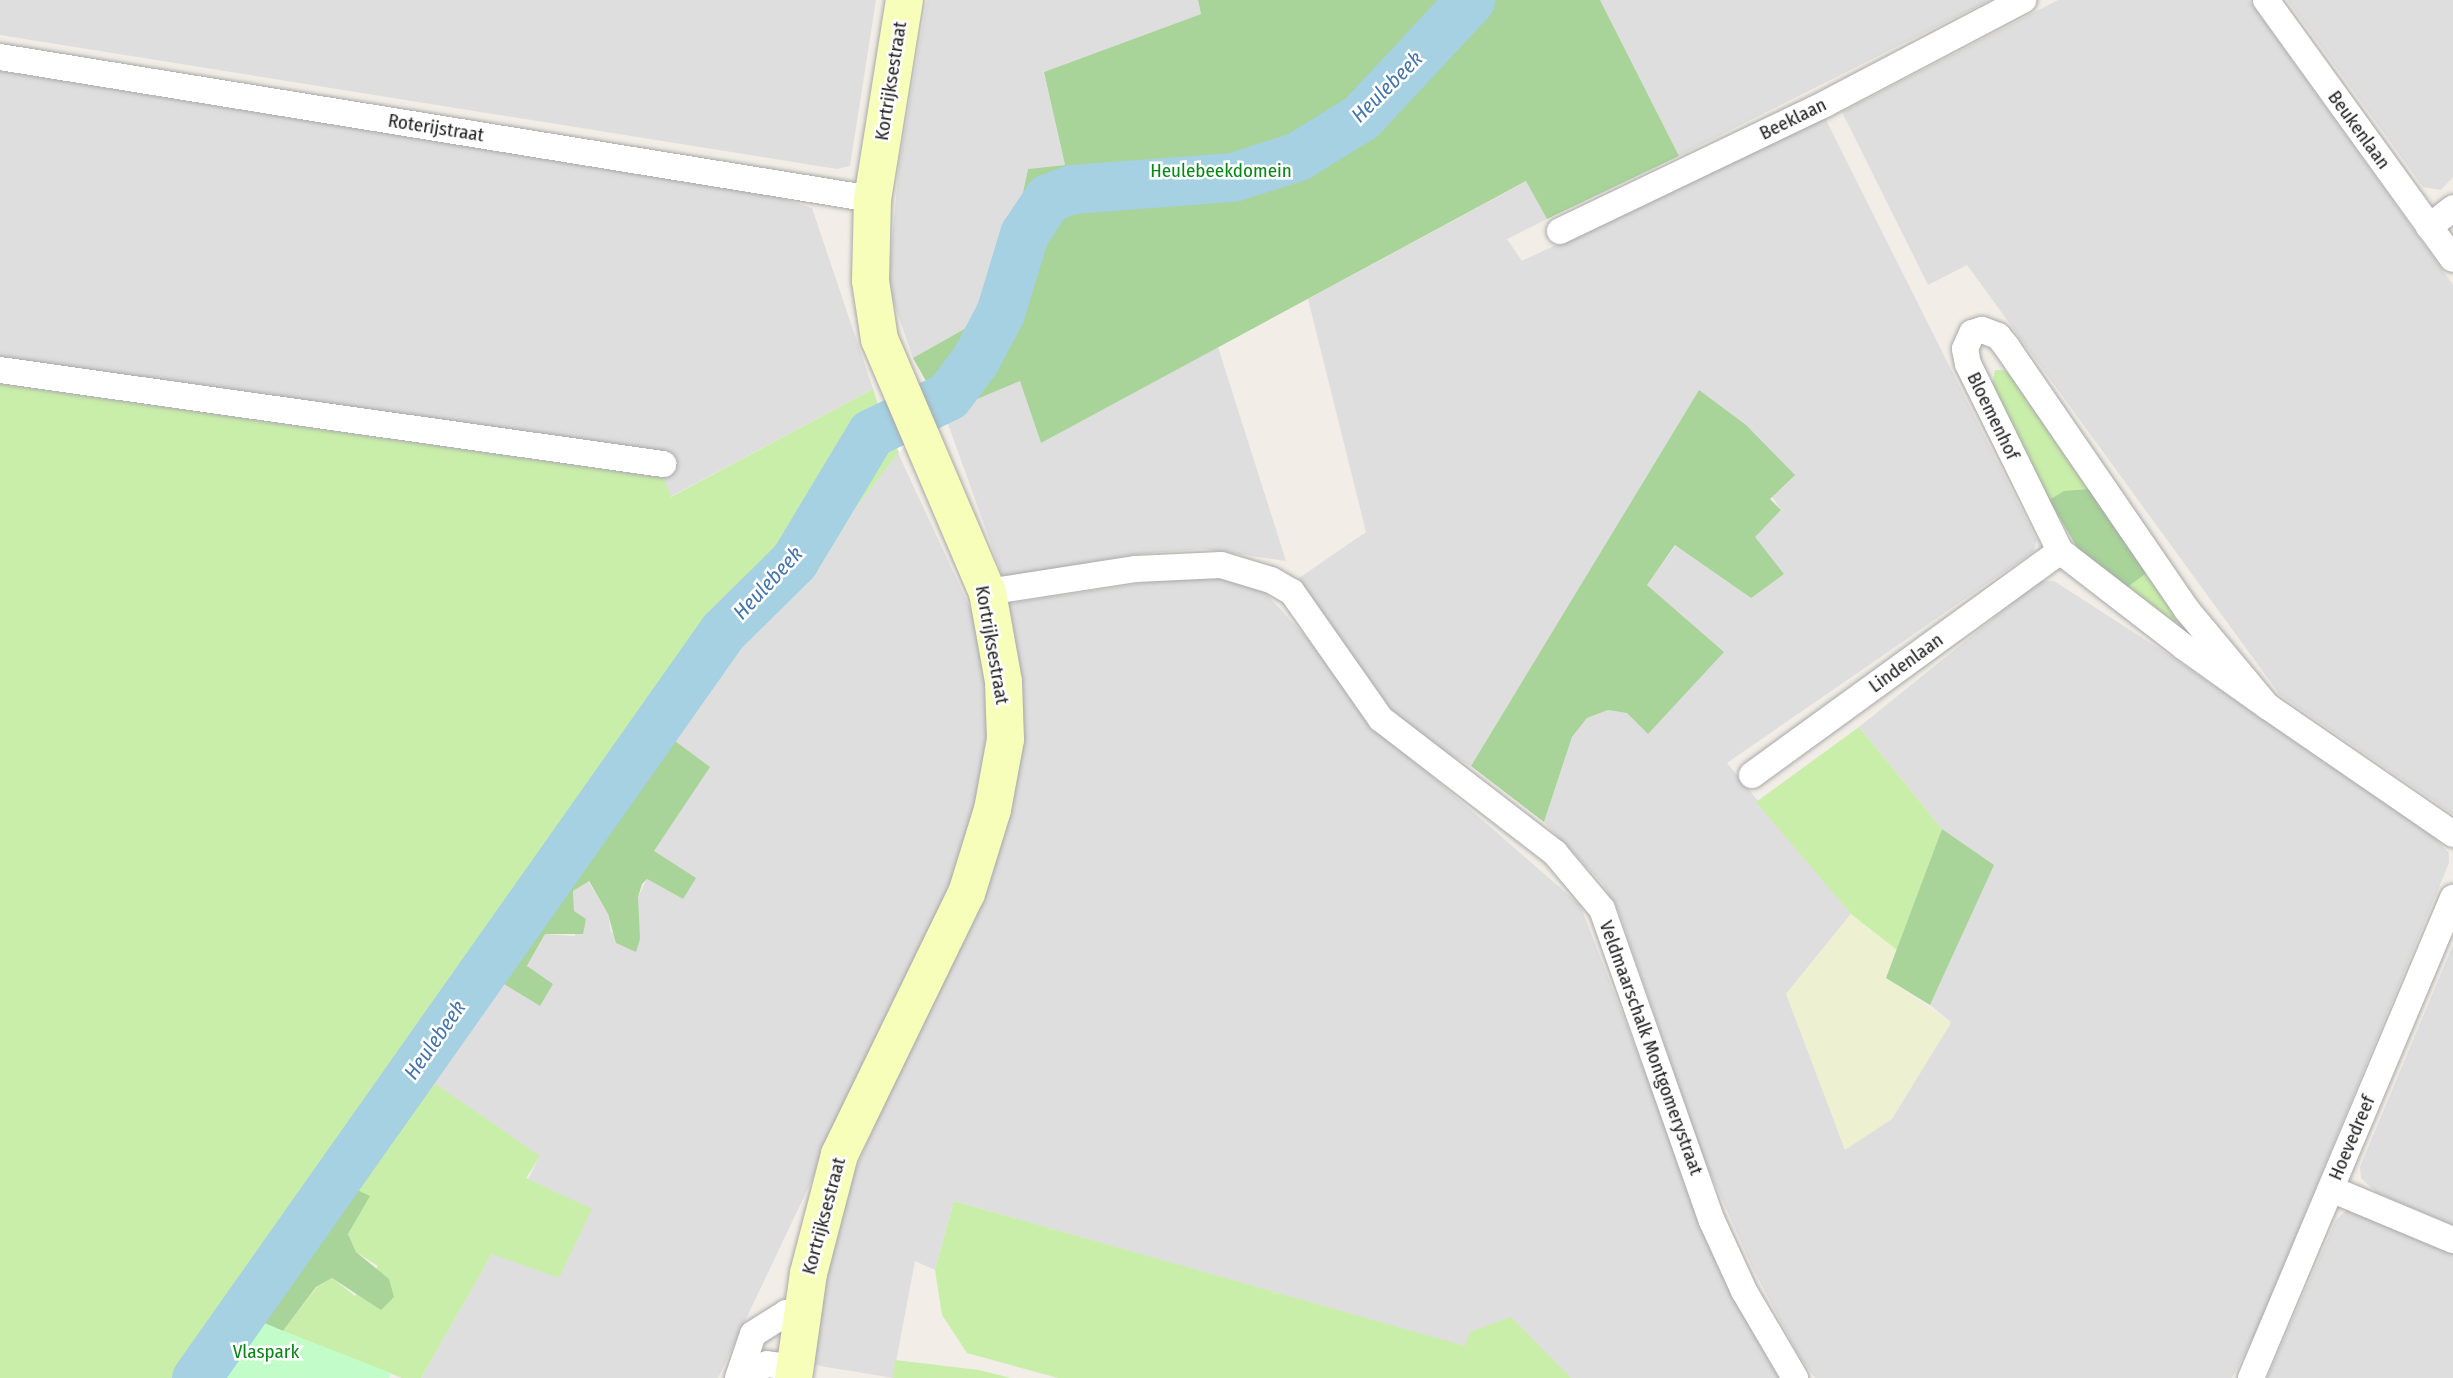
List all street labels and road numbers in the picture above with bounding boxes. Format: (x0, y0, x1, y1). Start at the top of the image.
street label: Kortrijksestraat (870, 20, 912, 142)
street label: Beukenlaan (2323, 86, 2395, 174)
street label: Beeklaan (1756, 93, 1830, 145)
street label: Roterijstraat (386, 109, 486, 147)
street label: Bloemenhof (1962, 369, 2024, 463)
street label: Kortrijksestraat (970, 584, 1014, 706)
street label: Lindenlaan (1864, 628, 1948, 698)
street label: Veldmaarschalk Montgomerystraat (1594, 918, 1708, 1178)
street label: Hoevedreef (2324, 1092, 2380, 1184)
street label: Kortrijksestraat (797, 1155, 851, 1277)

